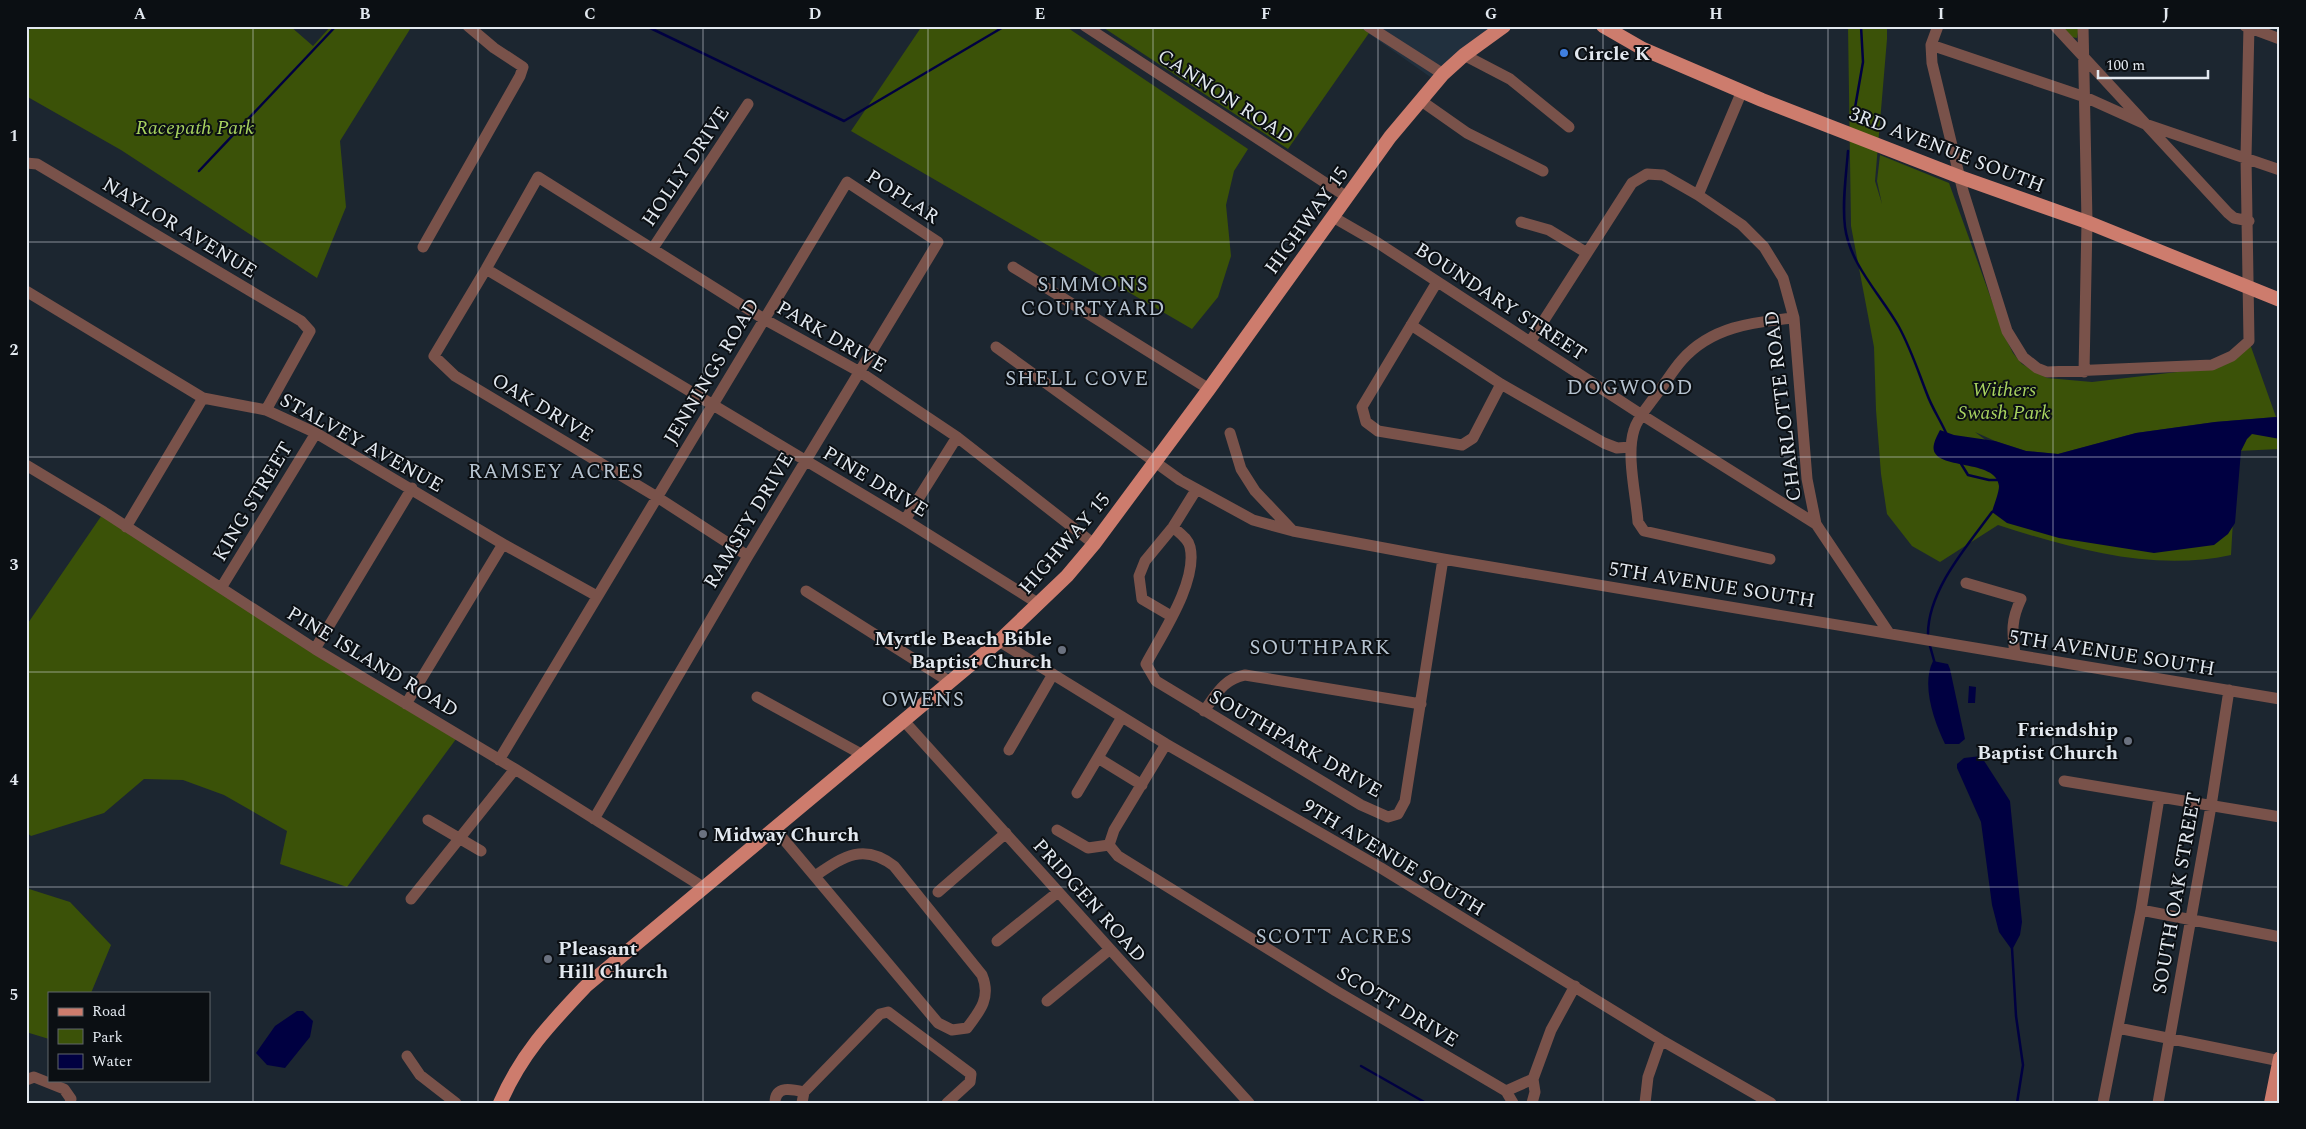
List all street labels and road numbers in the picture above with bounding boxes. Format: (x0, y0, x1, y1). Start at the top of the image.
street label: CANNON ROAD (1151, 41, 1300, 152)
street label: 3RD AVENUE SOUTH (1845, 99, 2049, 201)
street label: HOLLY DRIVE (634, 100, 737, 233)
street label: HIGHWAY 15 (1257, 160, 1356, 281)
street label: POPLAR (860, 162, 946, 232)
street label: NAYLOR AVENUE (96, 170, 263, 286)
street label: BOUNDARY STREET (1408, 235, 1592, 369)
street label: JENNINGS ROAD (656, 293, 768, 450)
street label: PARK DRIVE (771, 293, 892, 381)
street label: CHARLOTTE ROAD (1756, 309, 1810, 503)
street label: OAK DRIVE (486, 366, 599, 450)
street label: STALVEY AVENUE (274, 385, 449, 500)
street label: KING STREET (205, 436, 301, 567)
street label: PINE DRIVE (817, 438, 934, 525)
street label: RAMSEY DRIVE (696, 447, 802, 594)
street label: HIGHWAY 15 (1012, 486, 1118, 601)
street label: 5TH AVENUE SOUTH (1607, 554, 1817, 616)
street label: PINE ISLAND ROAD (281, 599, 464, 725)
street label: 5TH AVENUE SOUTH (2007, 622, 2217, 684)
street label: SOUTHPARK DRIVE (1203, 682, 1388, 806)
street label: SOUTH OAK STREET (2144, 790, 2209, 996)
street label: 9TH AVENUE SOUTH (1297, 791, 1490, 924)
street label: PRIDGEN ROAD (1025, 832, 1153, 969)
street label: SCOTT DRIVE (1331, 959, 1464, 1055)

